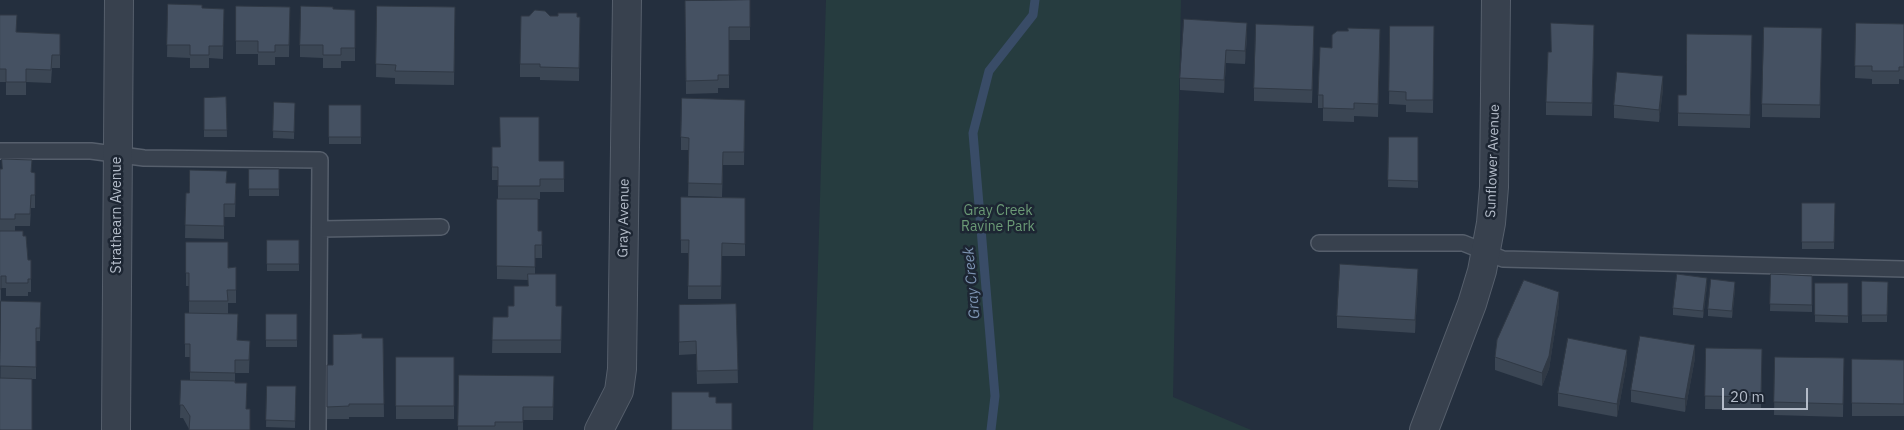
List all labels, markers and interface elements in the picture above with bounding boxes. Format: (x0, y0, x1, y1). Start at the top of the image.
street label: Sunflower Avenue (1483, 104, 1503, 218)
street label: Strathearn Avenue (109, 157, 125, 273)
street label: Gray Avenue (615, 178, 633, 258)
park label: Gray Creek Ravine Park (961, 203, 1035, 236)
water label: Gray Creek (960, 246, 984, 320)
scale bar (1724, 378, 1810, 410)
text: 20 m (1730, 387, 1765, 406)

